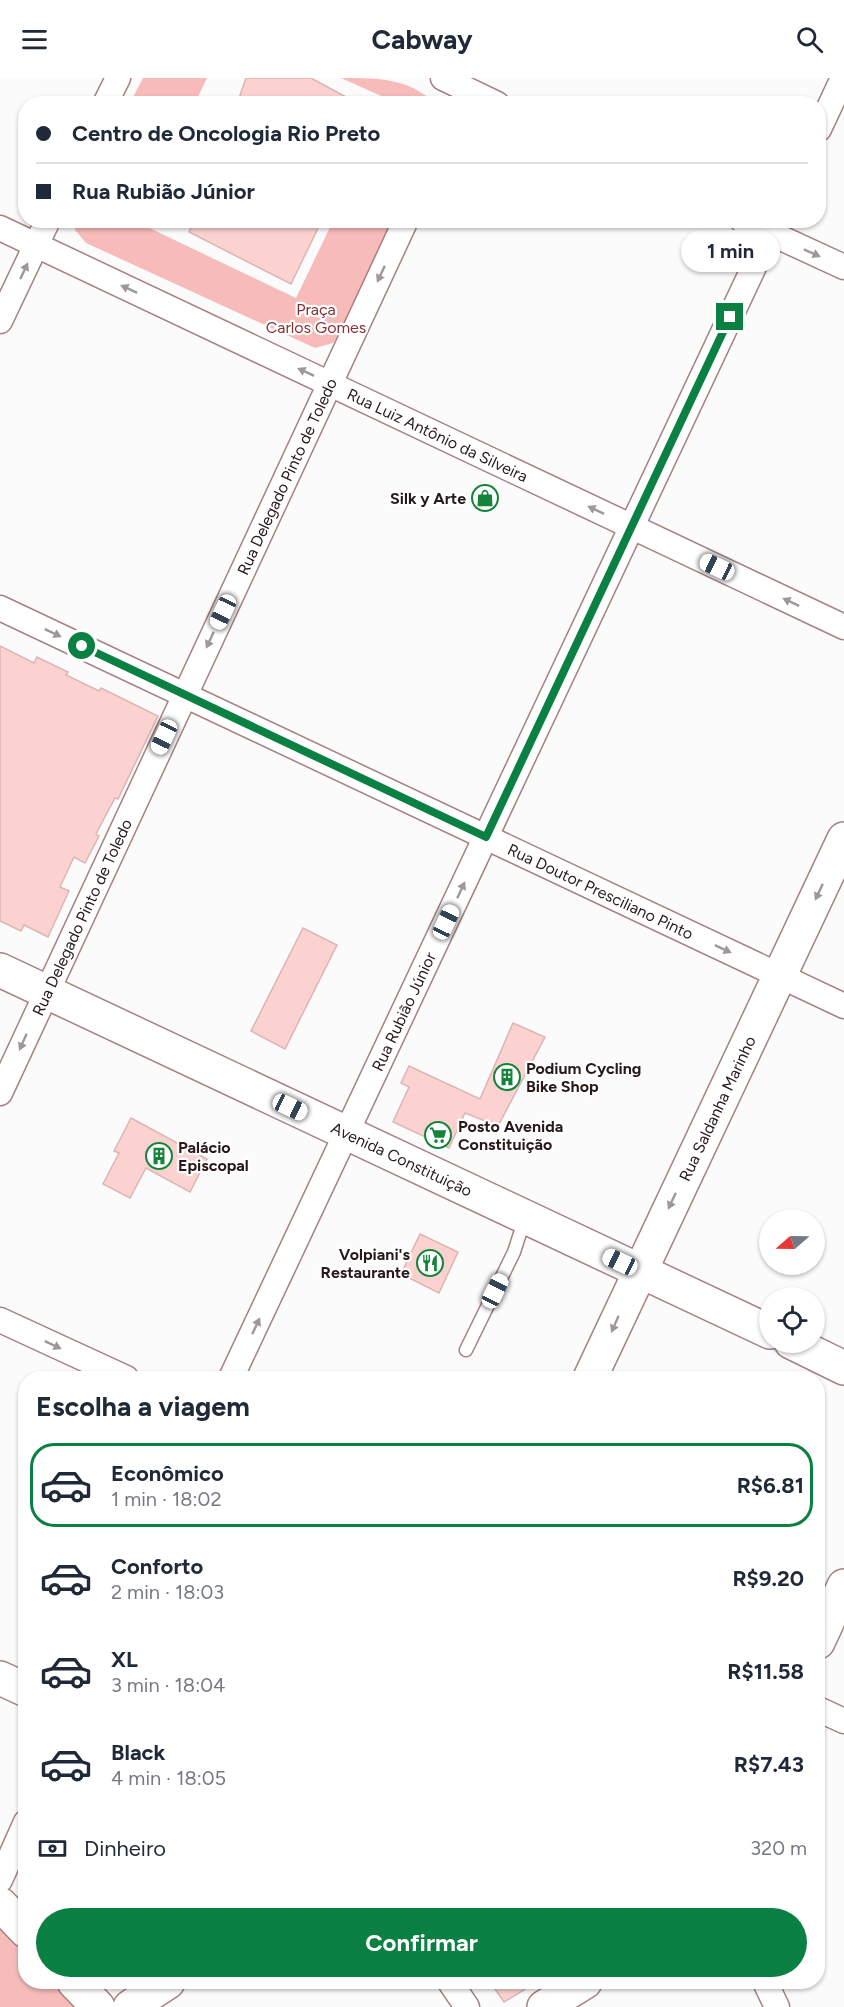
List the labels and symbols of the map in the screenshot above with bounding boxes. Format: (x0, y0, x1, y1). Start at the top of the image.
callout: 1 min (680, 230, 780, 272)
one-way arrow (804, 248, 821, 257)
one-way arrow (19, 262, 28, 279)
one-way arrow (377, 265, 386, 282)
one-way arrow (121, 284, 138, 293)
park label: Praça Carlos Gomes (266, 300, 366, 337)
route end (716, 303, 743, 330)
one-way arrow (297, 368, 314, 377)
street label: Rua Delegado Pinto de Toledo (233, 375, 341, 578)
street label: Rua Luiz Antônio da Silveira (344, 384, 531, 486)
shop icon: Silk y Arte (470, 483, 500, 513)
place label: Silk y Arte (390, 489, 466, 508)
one-way arrow (587, 505, 604, 514)
car (697, 551, 737, 583)
car (207, 592, 239, 632)
one-way arrow (783, 597, 800, 606)
one-way arrow (44, 628, 61, 637)
route start (68, 632, 95, 659)
one-way arrow (205, 632, 214, 649)
car (148, 717, 180, 757)
street label: Rua Delegado Pinto de Toledo (28, 816, 136, 1019)
street label: Rua Doutor Presciliano Pinto (504, 840, 696, 944)
one-way arrow (456, 882, 465, 899)
one-way arrow (814, 883, 823, 900)
car (430, 902, 462, 942)
one-way arrow (715, 945, 732, 954)
street label: Rua Rubião Júnior (368, 949, 440, 1074)
street label: Rua Saldanha Marinho (675, 1033, 760, 1184)
one-way arrow (18, 1034, 27, 1051)
place label: Podium Cycling Bike Shop (526, 1059, 641, 1096)
building icon: Podium Cycling Bike Shop (492, 1062, 522, 1092)
car (270, 1091, 310, 1123)
place label: Posto Avenida Constituição (458, 1117, 563, 1154)
street label: Avenida Constituição (328, 1118, 475, 1201)
supermarket icon: Posto Avenida Constituição (423, 1120, 453, 1150)
place label: Palácio Episcopal (178, 1138, 249, 1175)
building icon: Palácio Episcopal (144, 1141, 174, 1171)
one-way arrow (668, 1192, 677, 1209)
north arrow (759, 1209, 825, 1275)
place label: Volpiani's Restaurante (321, 1245, 411, 1282)
car (600, 1246, 640, 1278)
restaurant icon: Volpiani's Restaurante (415, 1248, 445, 1278)
car (479, 1271, 511, 1311)
one-way arrow (610, 1316, 619, 1333)
one-way arrow (252, 1317, 261, 1334)
one-way arrow (45, 1340, 62, 1349)

